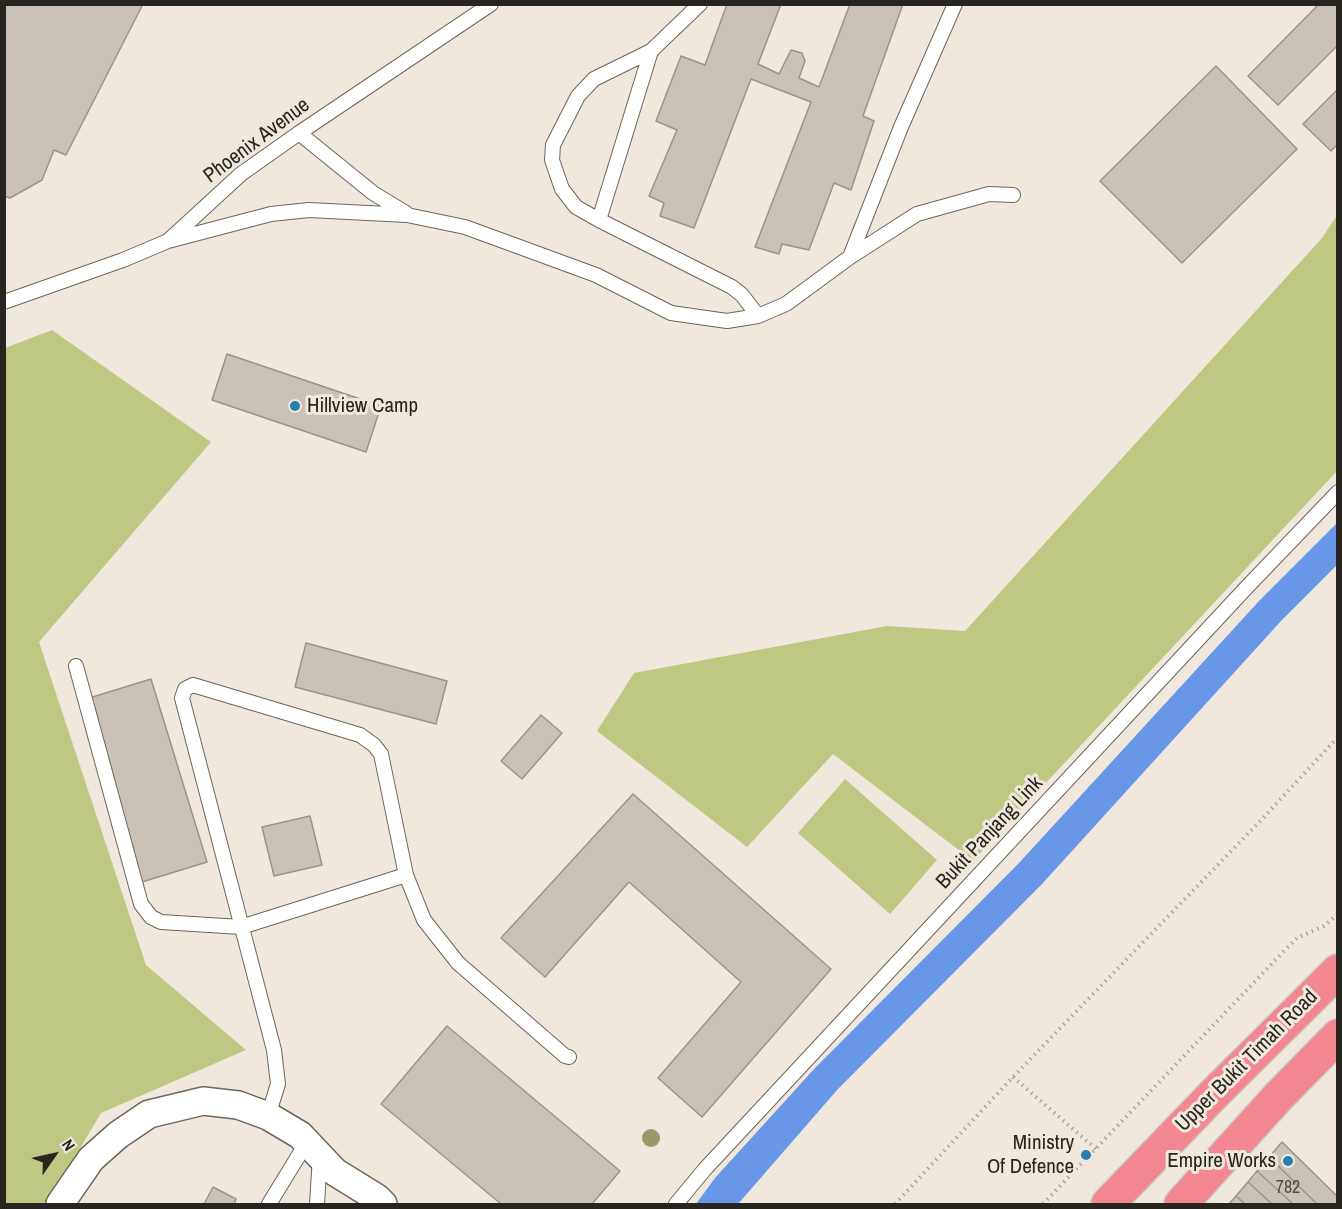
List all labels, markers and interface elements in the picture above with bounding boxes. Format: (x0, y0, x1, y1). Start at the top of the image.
street label: Phoenix Avenue (199, 93, 315, 189)
place label: Hillview Camp (307, 393, 418, 419)
marker: Hillview Camp (288, 399, 302, 413)
street label: Bukit Panjang Link (931, 772, 1049, 894)
street label: Upper Bukit Timah Road (1171, 985, 1323, 1137)
north arrow (24, 1125, 84, 1185)
place label: Ministry Of Defence (987, 1130, 1074, 1180)
text: N (57, 1135, 81, 1155)
marker: Ministry Of Defence (1079, 1148, 1093, 1162)
place label: Empire Works (1167, 1148, 1276, 1174)
marker: Empire Works (1281, 1154, 1295, 1168)
house number: 782 (1276, 1177, 1300, 1199)

